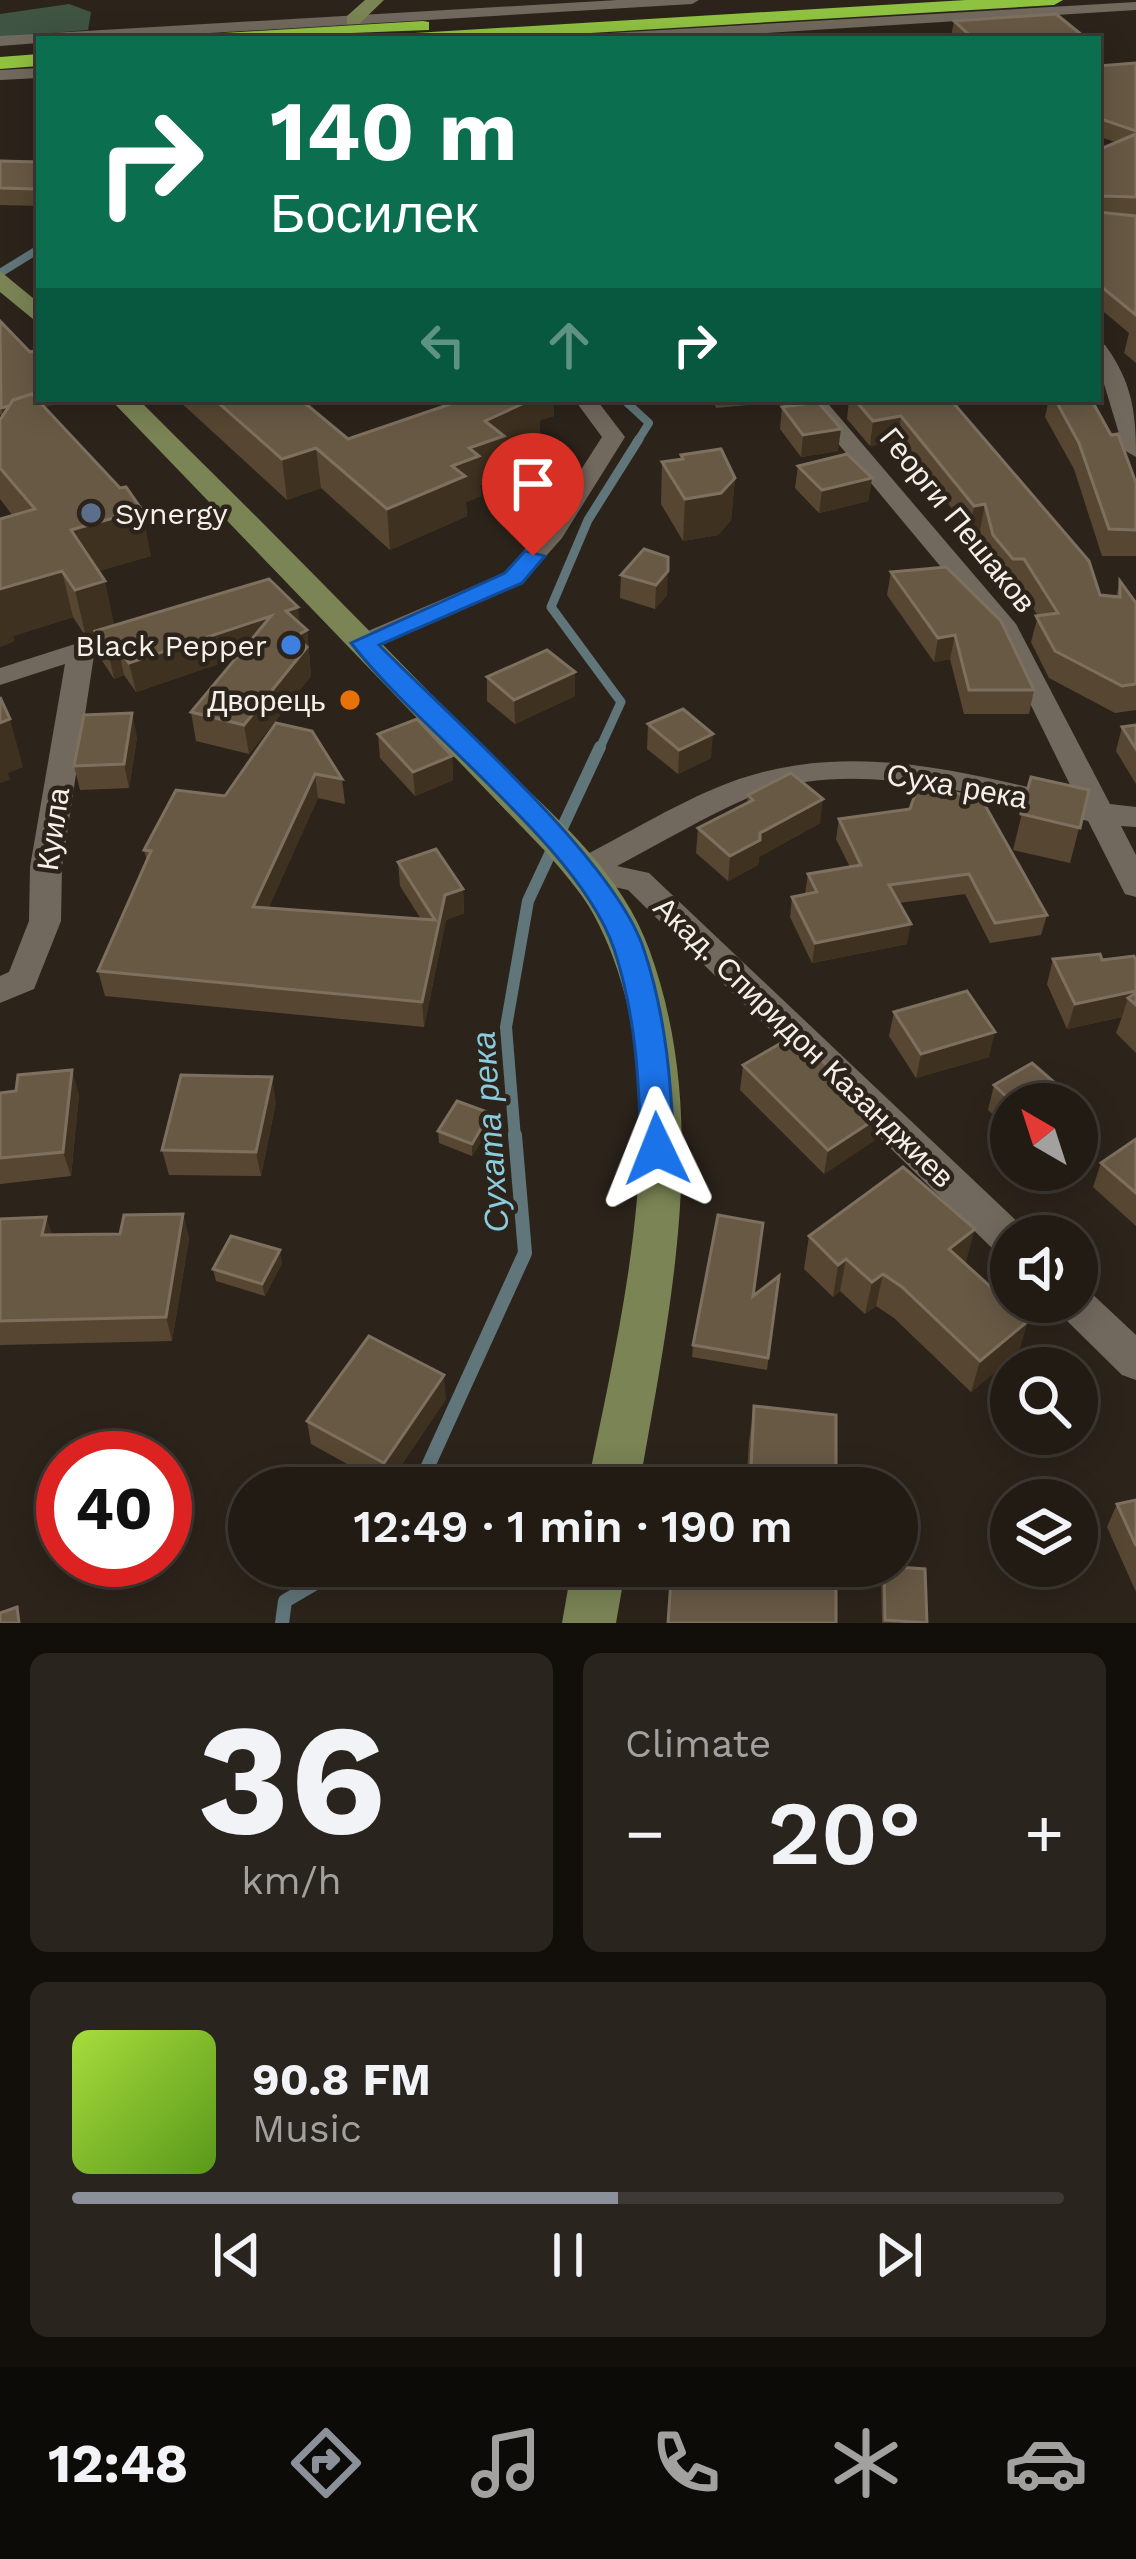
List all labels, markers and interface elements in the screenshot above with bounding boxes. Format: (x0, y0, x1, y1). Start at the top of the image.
text: 140 m (270, 82, 518, 180)
icon: right (72, 84, 228, 240)
text: Босилек (270, 182, 478, 245)
icon: left (410, 312, 476, 378)
icon: ahead (536, 312, 602, 378)
icon: right (662, 312, 728, 378)
street label: Георги Пешаков (873, 421, 1043, 619)
pin (482, 433, 584, 556)
icon: arrive (500, 451, 566, 517)
place label: Synergy (115, 496, 228, 531)
marker: Synergy (78, 500, 104, 526)
place label: Black Pepper (75, 628, 267, 663)
marker: Black Pepper (278, 632, 304, 658)
place label: Дворець (207, 683, 326, 718)
marker: Дворець (337, 687, 363, 713)
street label: Суха река (884, 756, 1030, 816)
street label: Куила (30, 785, 76, 873)
street label: Акад. Спиридон Казанджиев (647, 889, 961, 1195)
water label: Сухата река (464, 1030, 516, 1234)
north arrow (990, 1083, 1098, 1191)
map controls (990, 1083, 1098, 1587)
position arrow (594, 1086, 720, 1212)
button: sound (990, 1215, 1098, 1323)
button: search (990, 1347, 1098, 1455)
speed limit sign: 40 (36, 1431, 192, 1587)
button: layers (990, 1479, 1098, 1587)
text: 12:49 · 1 min · 190 m (353, 1500, 793, 1553)
text: 36 (197, 1688, 386, 1871)
text: Climate (625, 1721, 771, 1766)
text: 20° (768, 1780, 921, 1886)
text: − (625, 1795, 665, 1872)
text: + (1024, 1795, 1064, 1872)
text: km/h (241, 1858, 342, 1903)
text: 90.8 FM (252, 2053, 431, 2106)
text: Music (252, 2106, 362, 2151)
icon: previous (204, 2222, 270, 2288)
icon: pause (535, 2222, 601, 2288)
icon: next (866, 2222, 932, 2288)
icon: directions (284, 2421, 368, 2505)
icon: music (464, 2421, 548, 2505)
icon: phone (644, 2421, 728, 2505)
icon: climate (824, 2421, 908, 2505)
icon: car (1004, 2421, 1088, 2505)
text: 12:48 (48, 2432, 188, 2495)

